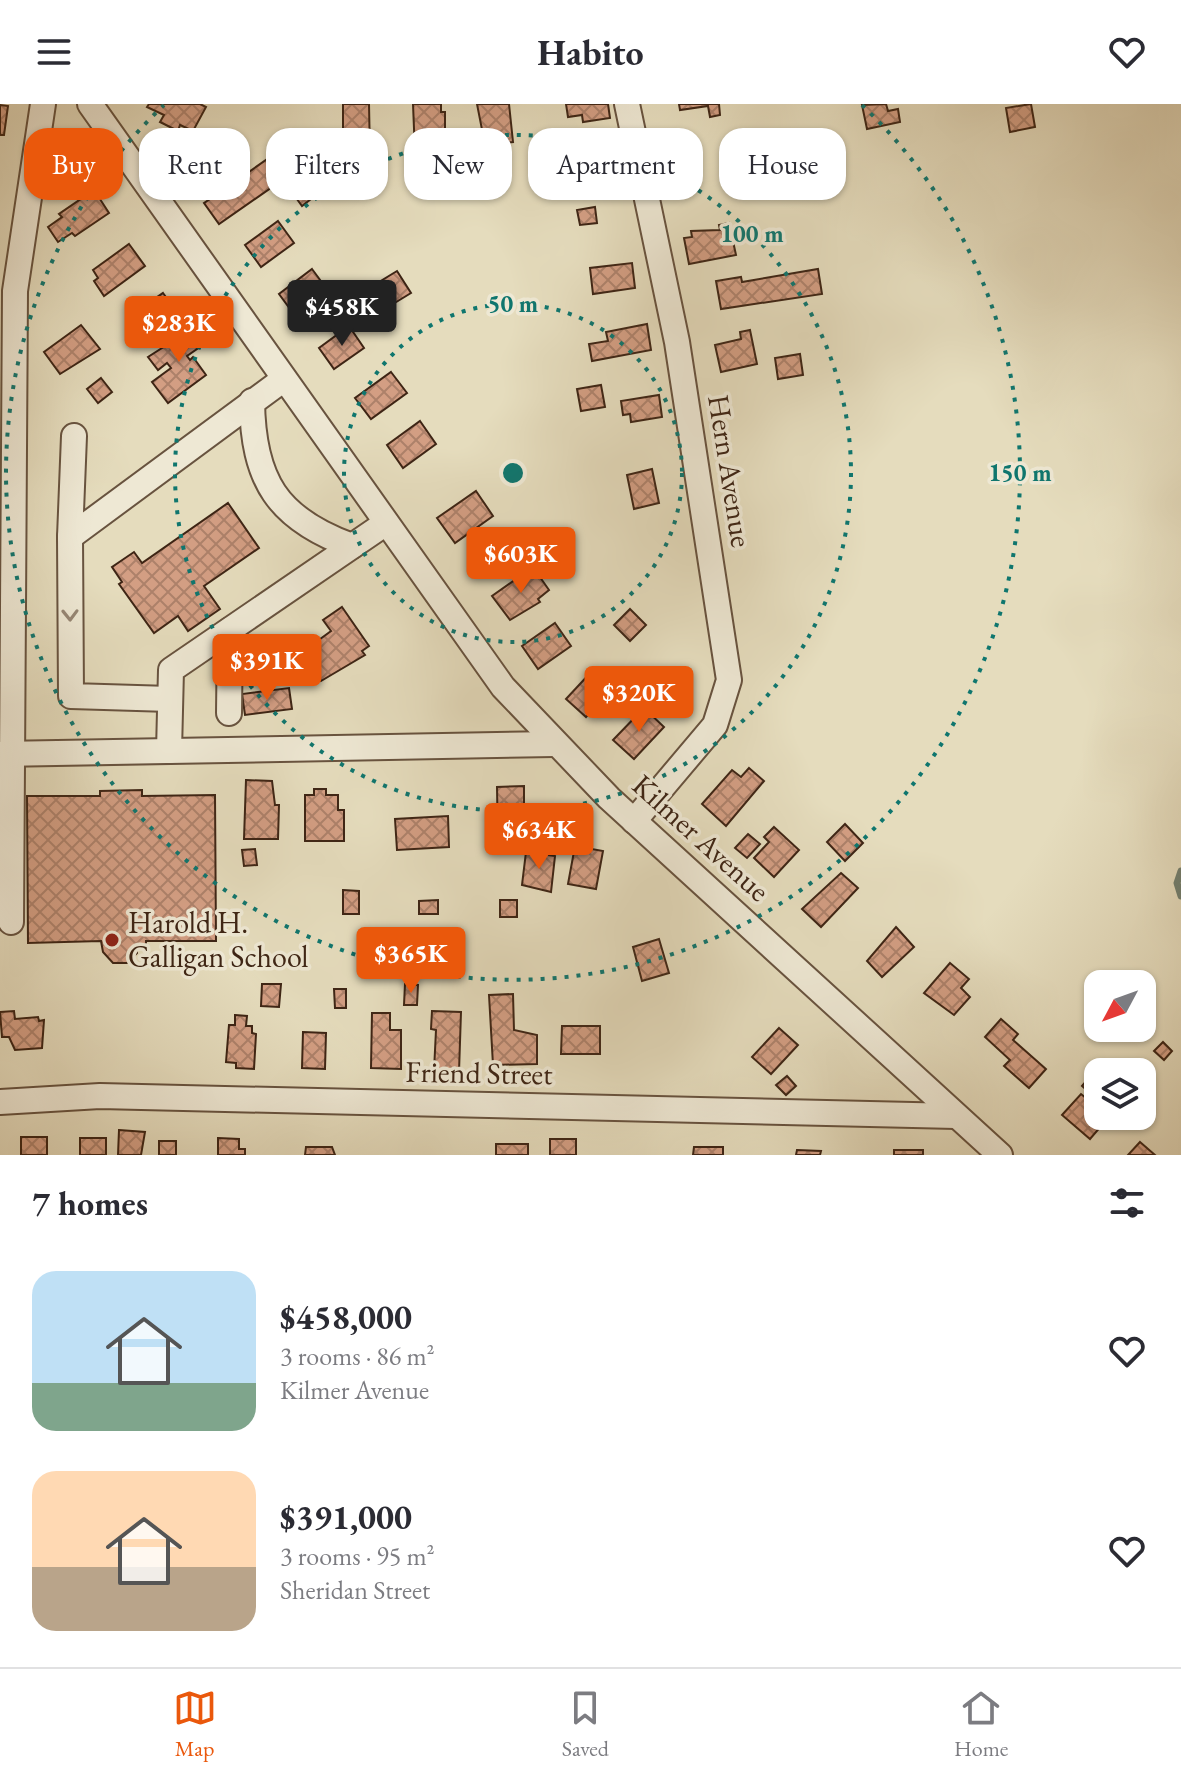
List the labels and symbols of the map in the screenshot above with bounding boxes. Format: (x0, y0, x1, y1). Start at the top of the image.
text: 100 m (720, 218, 784, 249)
pin: $458K (286, 280, 398, 348)
text: 50 m (488, 288, 538, 319)
pin: $283K (123, 296, 235, 364)
street label: Hern Avenue (699, 392, 762, 550)
text: 150 m (988, 457, 1052, 488)
centre of rings (499, 459, 527, 487)
pin: $603K (465, 527, 577, 595)
one-way arrow (62, 609, 79, 622)
pin: $391K (211, 634, 323, 702)
pin: $320K (583, 666, 695, 734)
street label: Kilmer Avenue (624, 766, 778, 910)
pin: $634K (483, 803, 595, 871)
place label: Harold H. Galligan School (128, 903, 309, 976)
pin: $365K (355, 927, 467, 995)
marker: Harold H. Galligan School (103, 931, 121, 949)
north arrow (1084, 970, 1156, 1042)
street label: Friend Street (405, 1052, 554, 1093)

